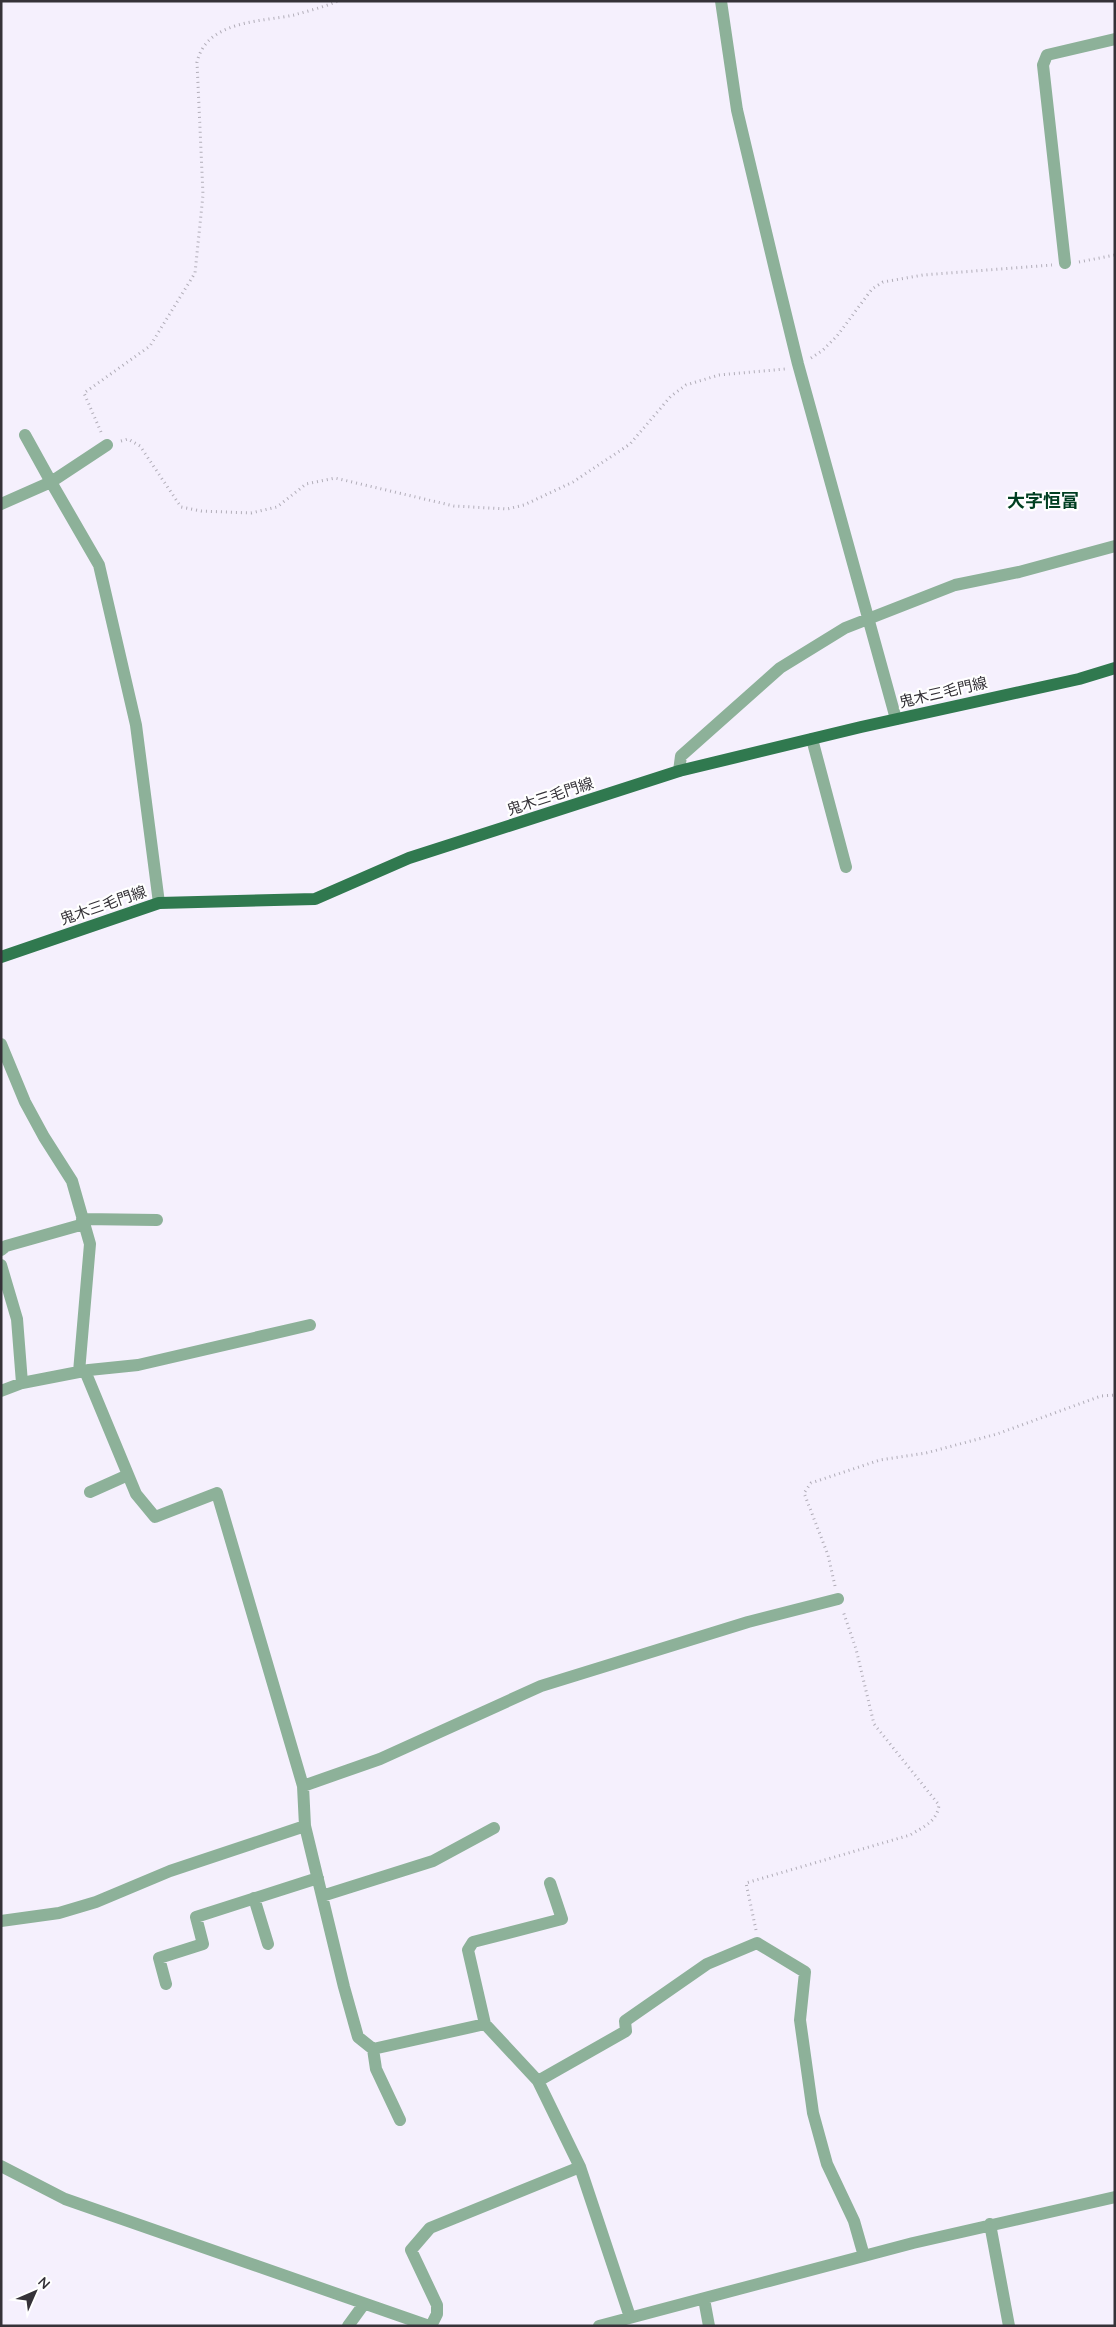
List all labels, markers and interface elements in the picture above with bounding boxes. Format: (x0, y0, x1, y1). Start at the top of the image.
district label: 大字恒富 (1007, 489, 1079, 512)
street label: 鬼木三毛門線 (897, 673, 989, 711)
street label: 鬼木三毛門線 (504, 773, 596, 819)
street label: 鬼木三毛門線 (57, 881, 149, 929)
north arrow (10, 2267, 60, 2317)
text: N (34, 2273, 54, 2293)

